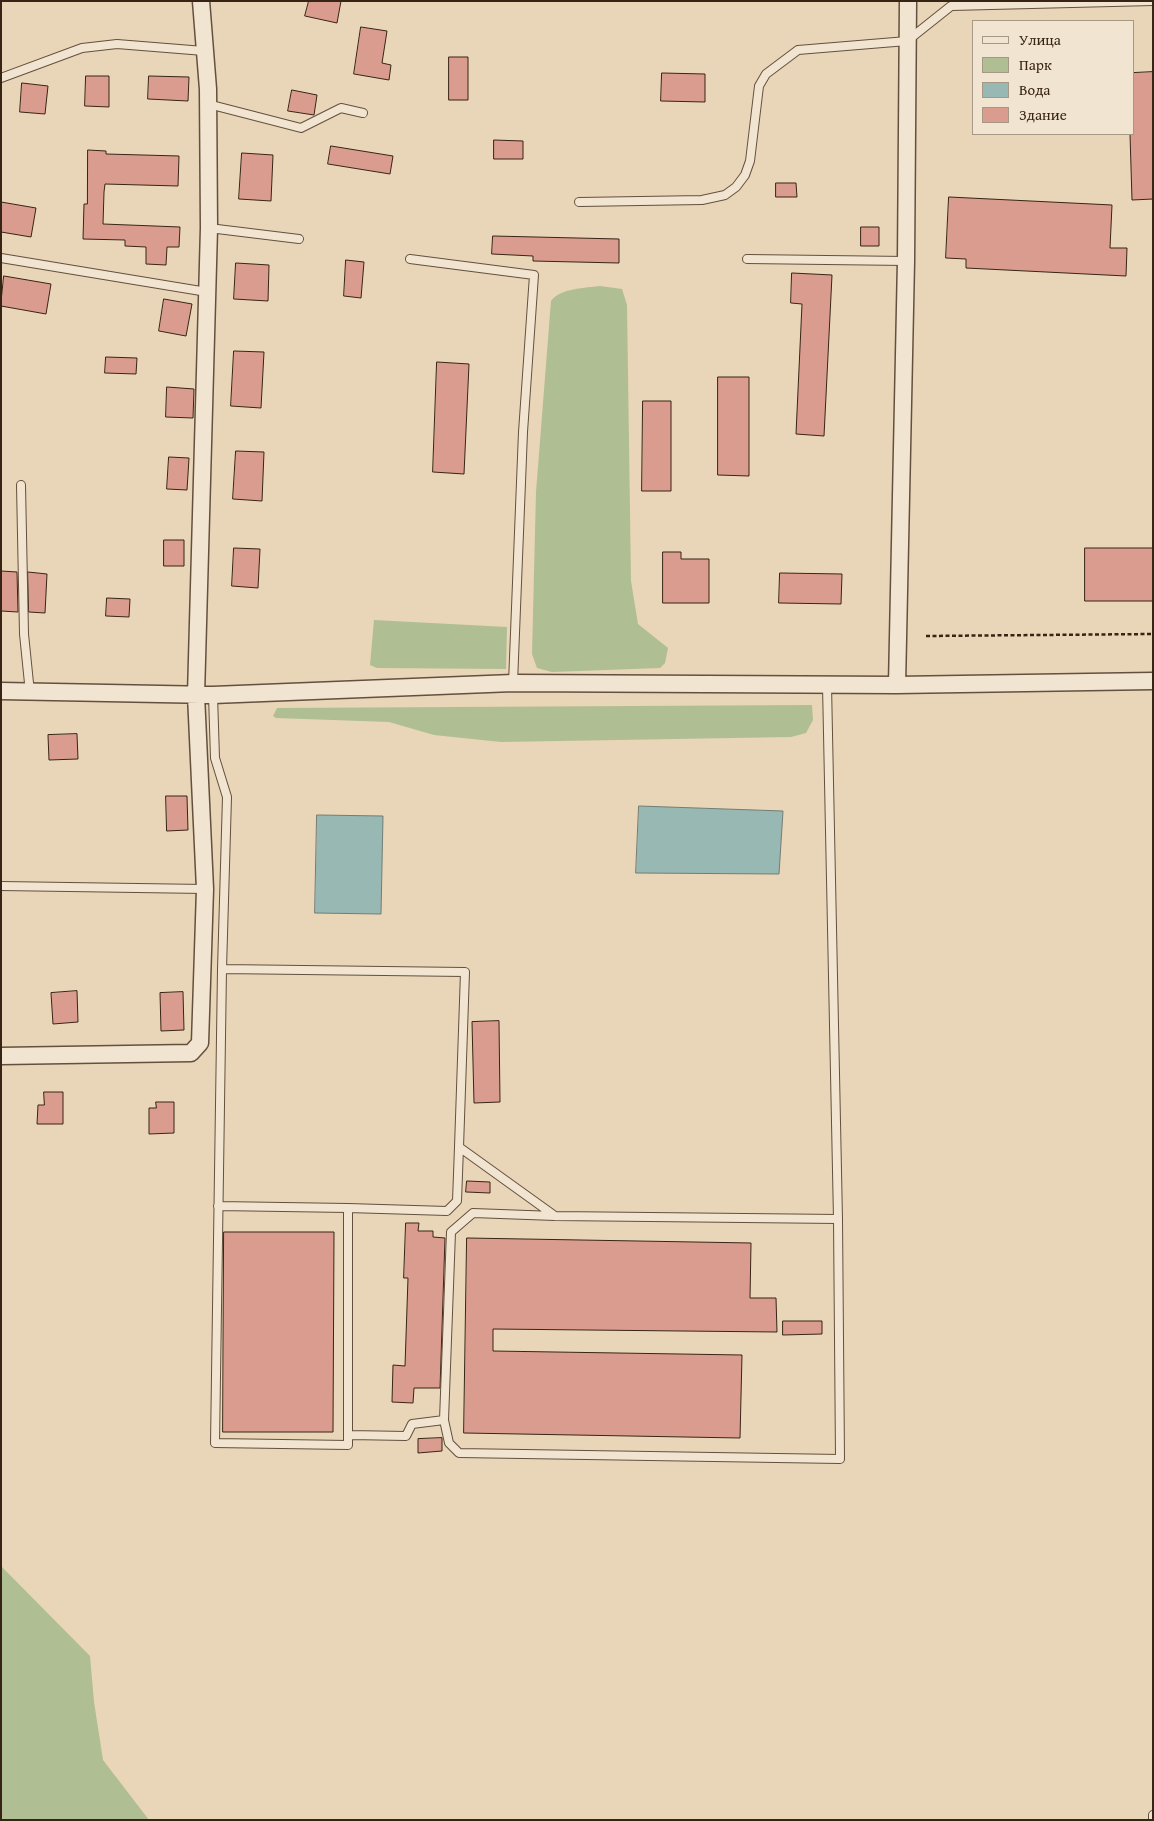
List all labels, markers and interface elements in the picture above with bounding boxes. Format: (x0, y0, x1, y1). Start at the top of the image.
legend (972, 20, 1134, 135)
text: Улица (1019, 29, 1061, 50)
text: Парк (1019, 54, 1052, 75)
text: Вода (1019, 79, 1050, 100)
text: Здание (1019, 104, 1067, 125)

